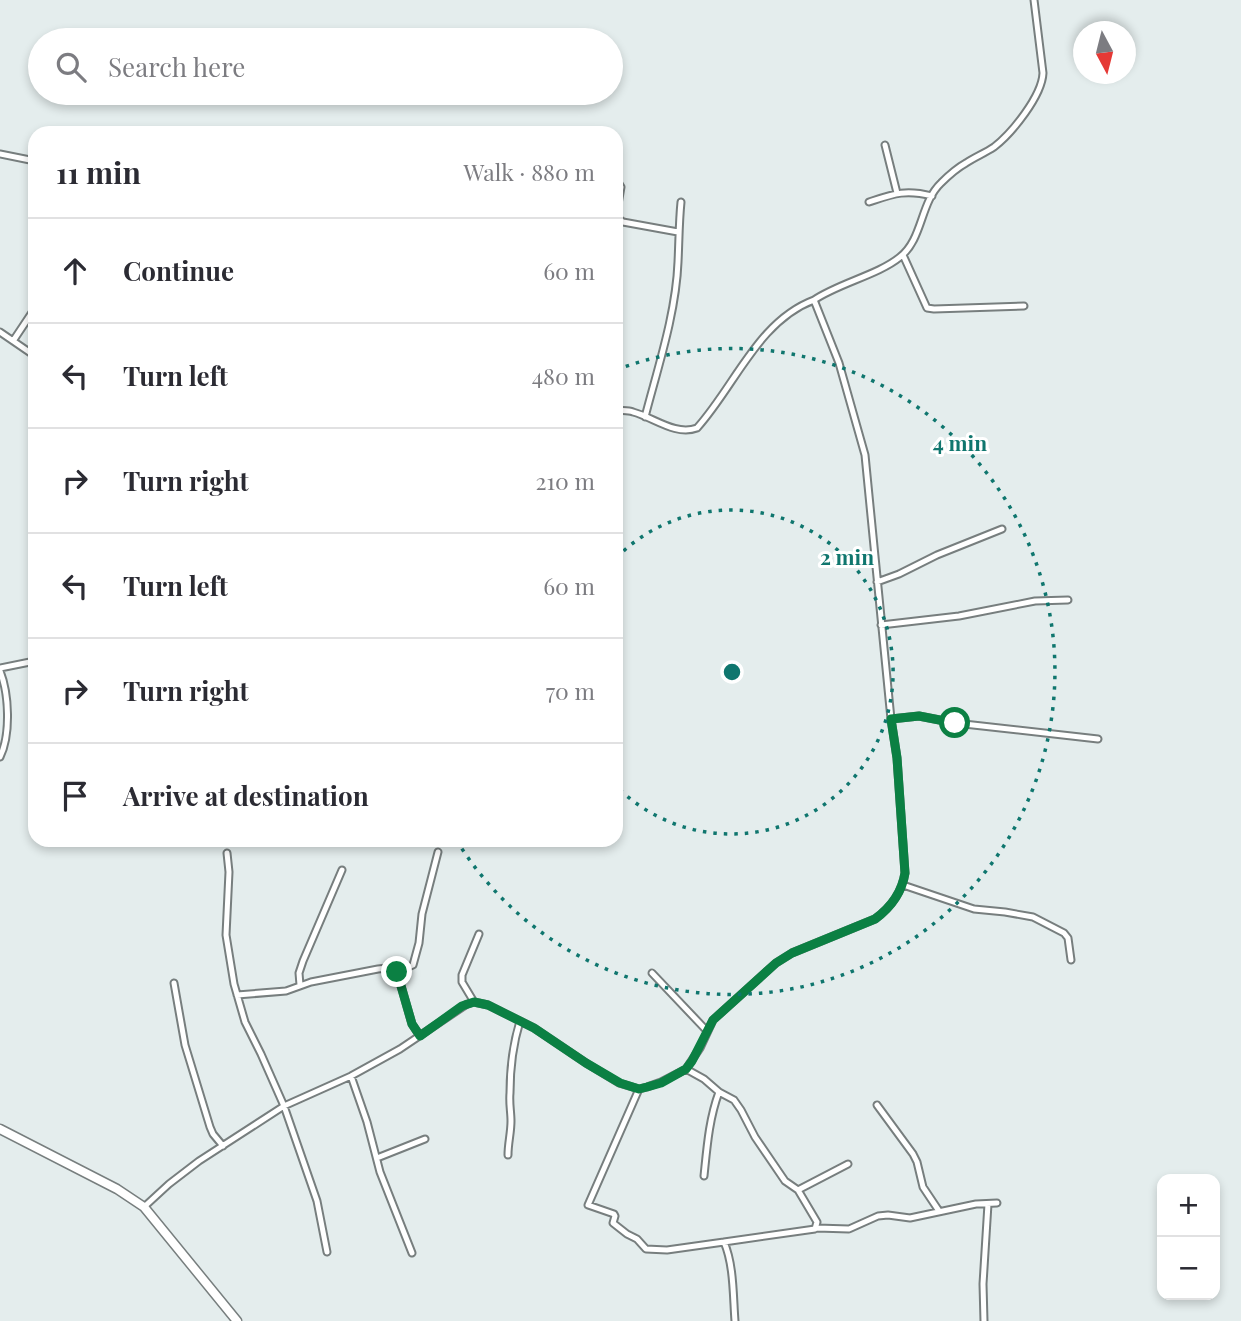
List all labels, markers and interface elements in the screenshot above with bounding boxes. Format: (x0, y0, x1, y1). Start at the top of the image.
north arrow (1073, 21, 1136, 84)
search box (28, 28, 623, 105)
icon: search (52, 48, 90, 86)
text: Search here (108, 49, 245, 84)
text: 11 min (56, 152, 141, 192)
text: Walk · 880 m (464, 156, 595, 187)
icon: ahead (56, 252, 94, 290)
text: Continue (123, 253, 234, 288)
text: 60 m (543, 255, 595, 286)
icon: left (56, 357, 94, 395)
text: Turn left (123, 358, 228, 393)
text: 480 m (532, 360, 595, 391)
text: 4 min (933, 428, 987, 456)
icon: right (56, 462, 94, 500)
text: Turn right (123, 463, 249, 498)
text: 210 m (536, 465, 595, 496)
text: 2 min (820, 542, 874, 570)
icon: left (56, 567, 94, 605)
text: Turn left (123, 568, 228, 603)
text: 60 m (543, 570, 595, 601)
centre of rings (720, 660, 744, 684)
icon: right (56, 672, 94, 710)
text: Turn right (123, 673, 249, 708)
text: 70 m (546, 675, 595, 706)
route start (939, 707, 970, 738)
icon: arrive (56, 777, 94, 815)
text: Arrive at destination (123, 778, 369, 813)
route end (381, 956, 412, 987)
map controls (1157, 1174, 1220, 1300)
button: + (1157, 1174, 1220, 1237)
button: − (1157, 1237, 1220, 1300)

